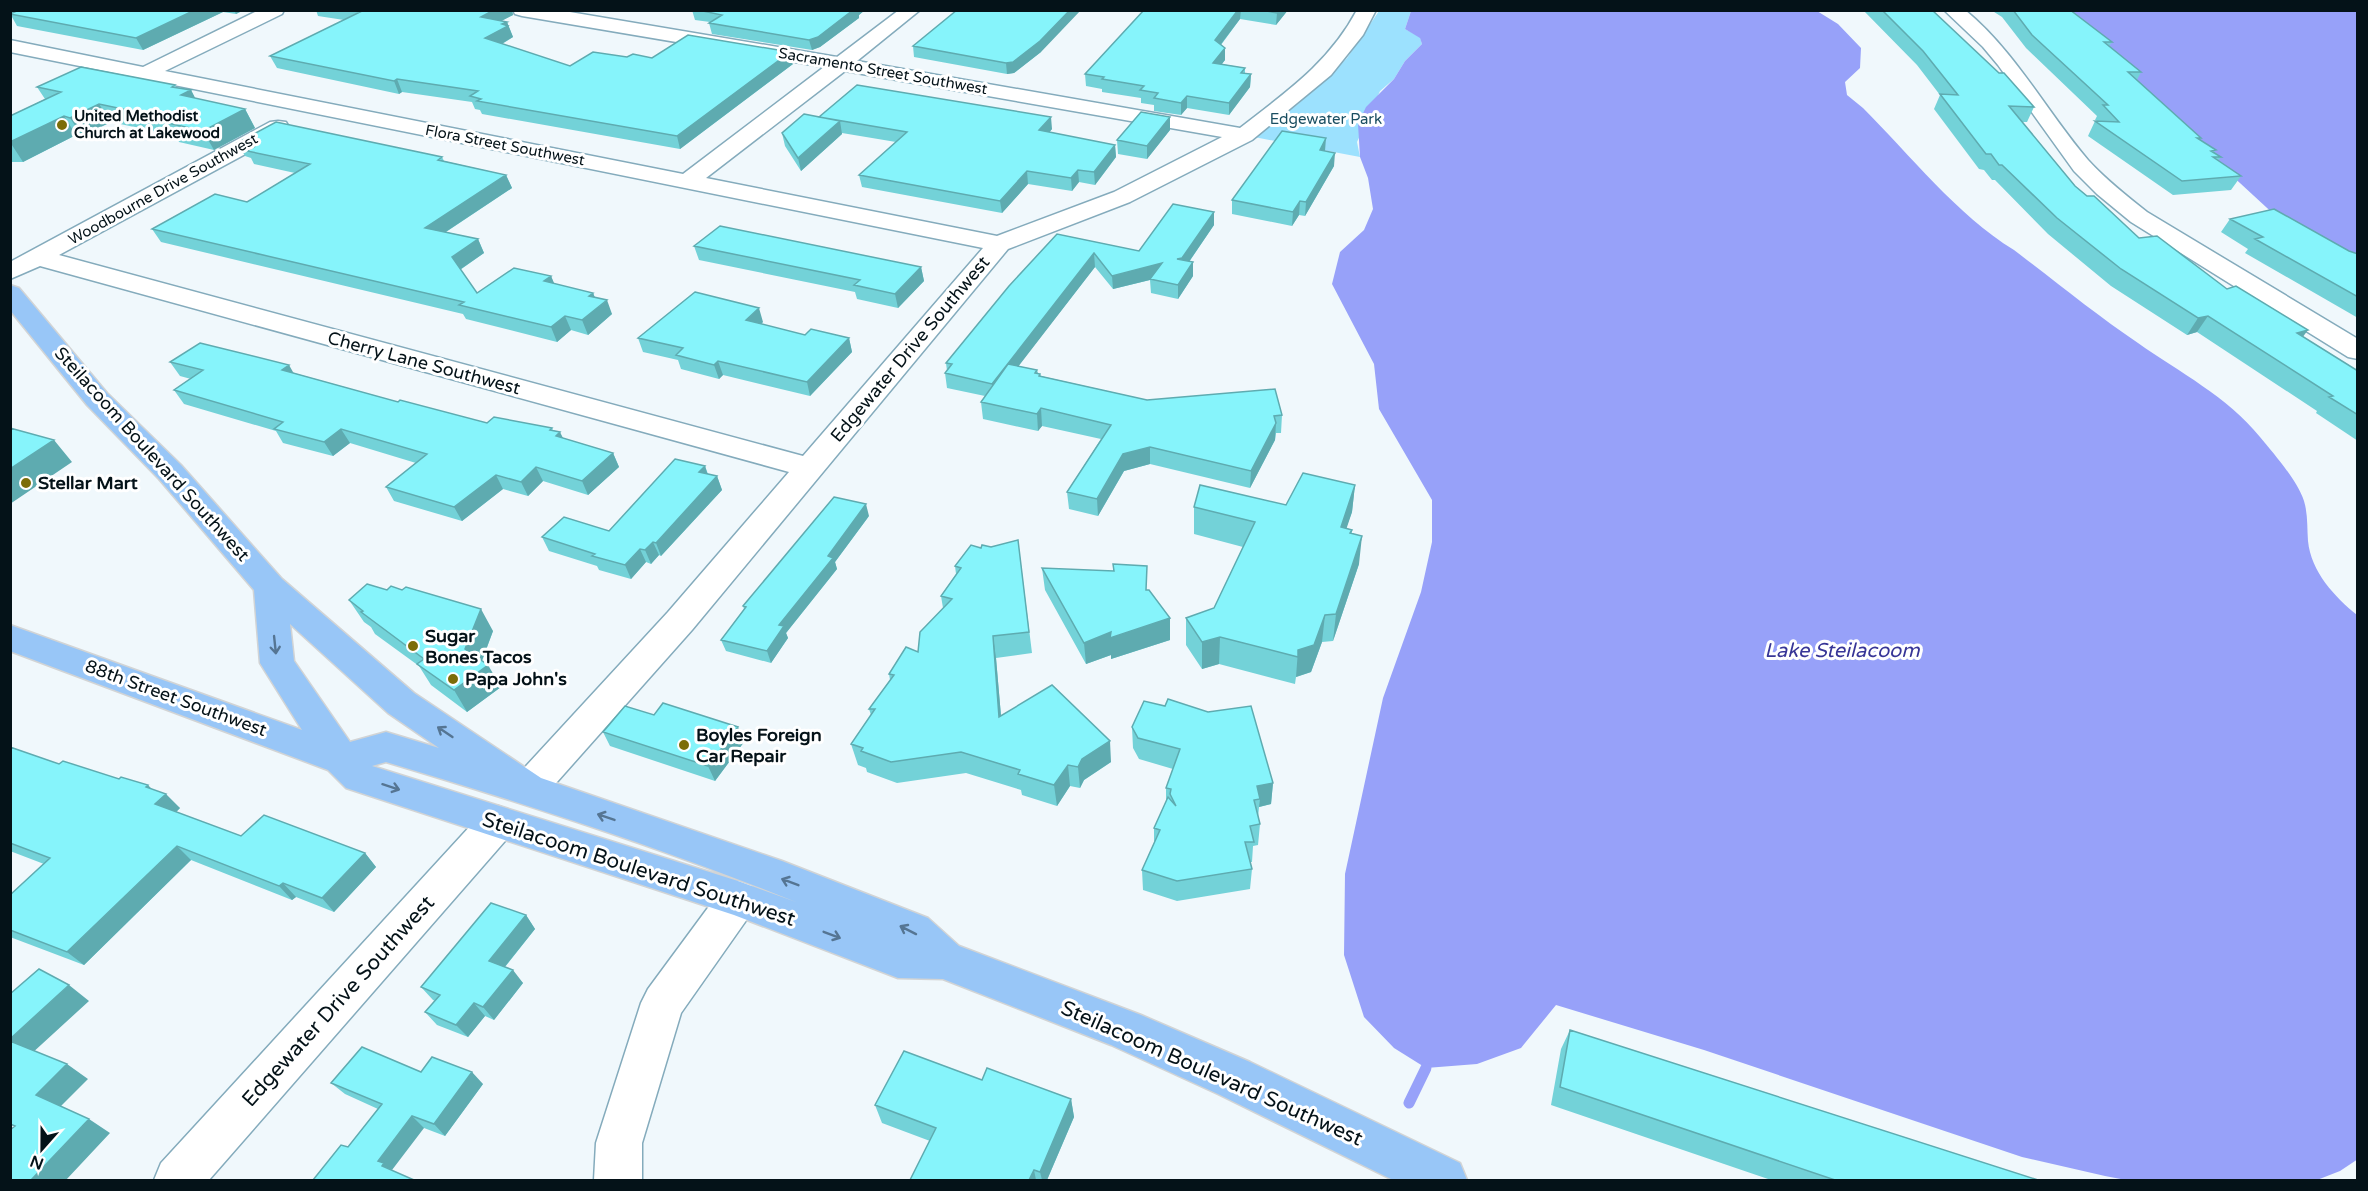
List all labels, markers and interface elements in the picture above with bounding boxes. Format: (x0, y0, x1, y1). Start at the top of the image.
street label: Sacramento Street Southwest (777, 44, 989, 98)
place label: United Methodist Church at Lakewood (74, 107, 220, 142)
park label: Edgewater Park (1270, 110, 1382, 128)
marker: United Methodist Church at Lakewood (55, 118, 69, 132)
street label: Flora Street Southwest (424, 121, 587, 169)
street label: Woodbourne Drive Southwest (65, 129, 261, 249)
street label: Edgewater Drive Southwest (826, 251, 994, 446)
street label: Cherry Lane Southwest (325, 327, 523, 399)
street label: Steilacoom Boulevard Southwest (50, 342, 254, 566)
place label: Stellar Mart (38, 472, 138, 494)
marker: Stellar Mart (19, 476, 33, 490)
place label: Sugar Bones Tacos (425, 625, 532, 668)
one-way arrow (270, 635, 281, 655)
marker: Sugar Bones Tacos (406, 639, 420, 653)
water label: Lake Steilacoom (1764, 639, 1920, 663)
street label: 88th Street Southwest (82, 655, 270, 741)
place label: Papa John's (465, 668, 567, 690)
marker: Papa John's (446, 672, 460, 686)
place label: Boyles Foreign Car Repair (696, 724, 822, 767)
one-way arrow (438, 726, 454, 738)
marker: Boyles Foreign Car Repair (677, 738, 691, 752)
one-way arrow (381, 782, 400, 793)
street label: Steilacoom Boulevard Southwest (479, 807, 799, 932)
one-way arrow (597, 810, 616, 821)
one-way arrow (781, 875, 800, 886)
street label: Edgewater Drive Southwest (237, 891, 440, 1112)
one-way arrow (899, 923, 917, 935)
one-way arrow (823, 930, 841, 941)
street label: Steilacoom Boulevard Southwest (1057, 995, 1367, 1152)
north arrow (12, 1119, 72, 1179)
text: N (27, 1150, 47, 1174)

